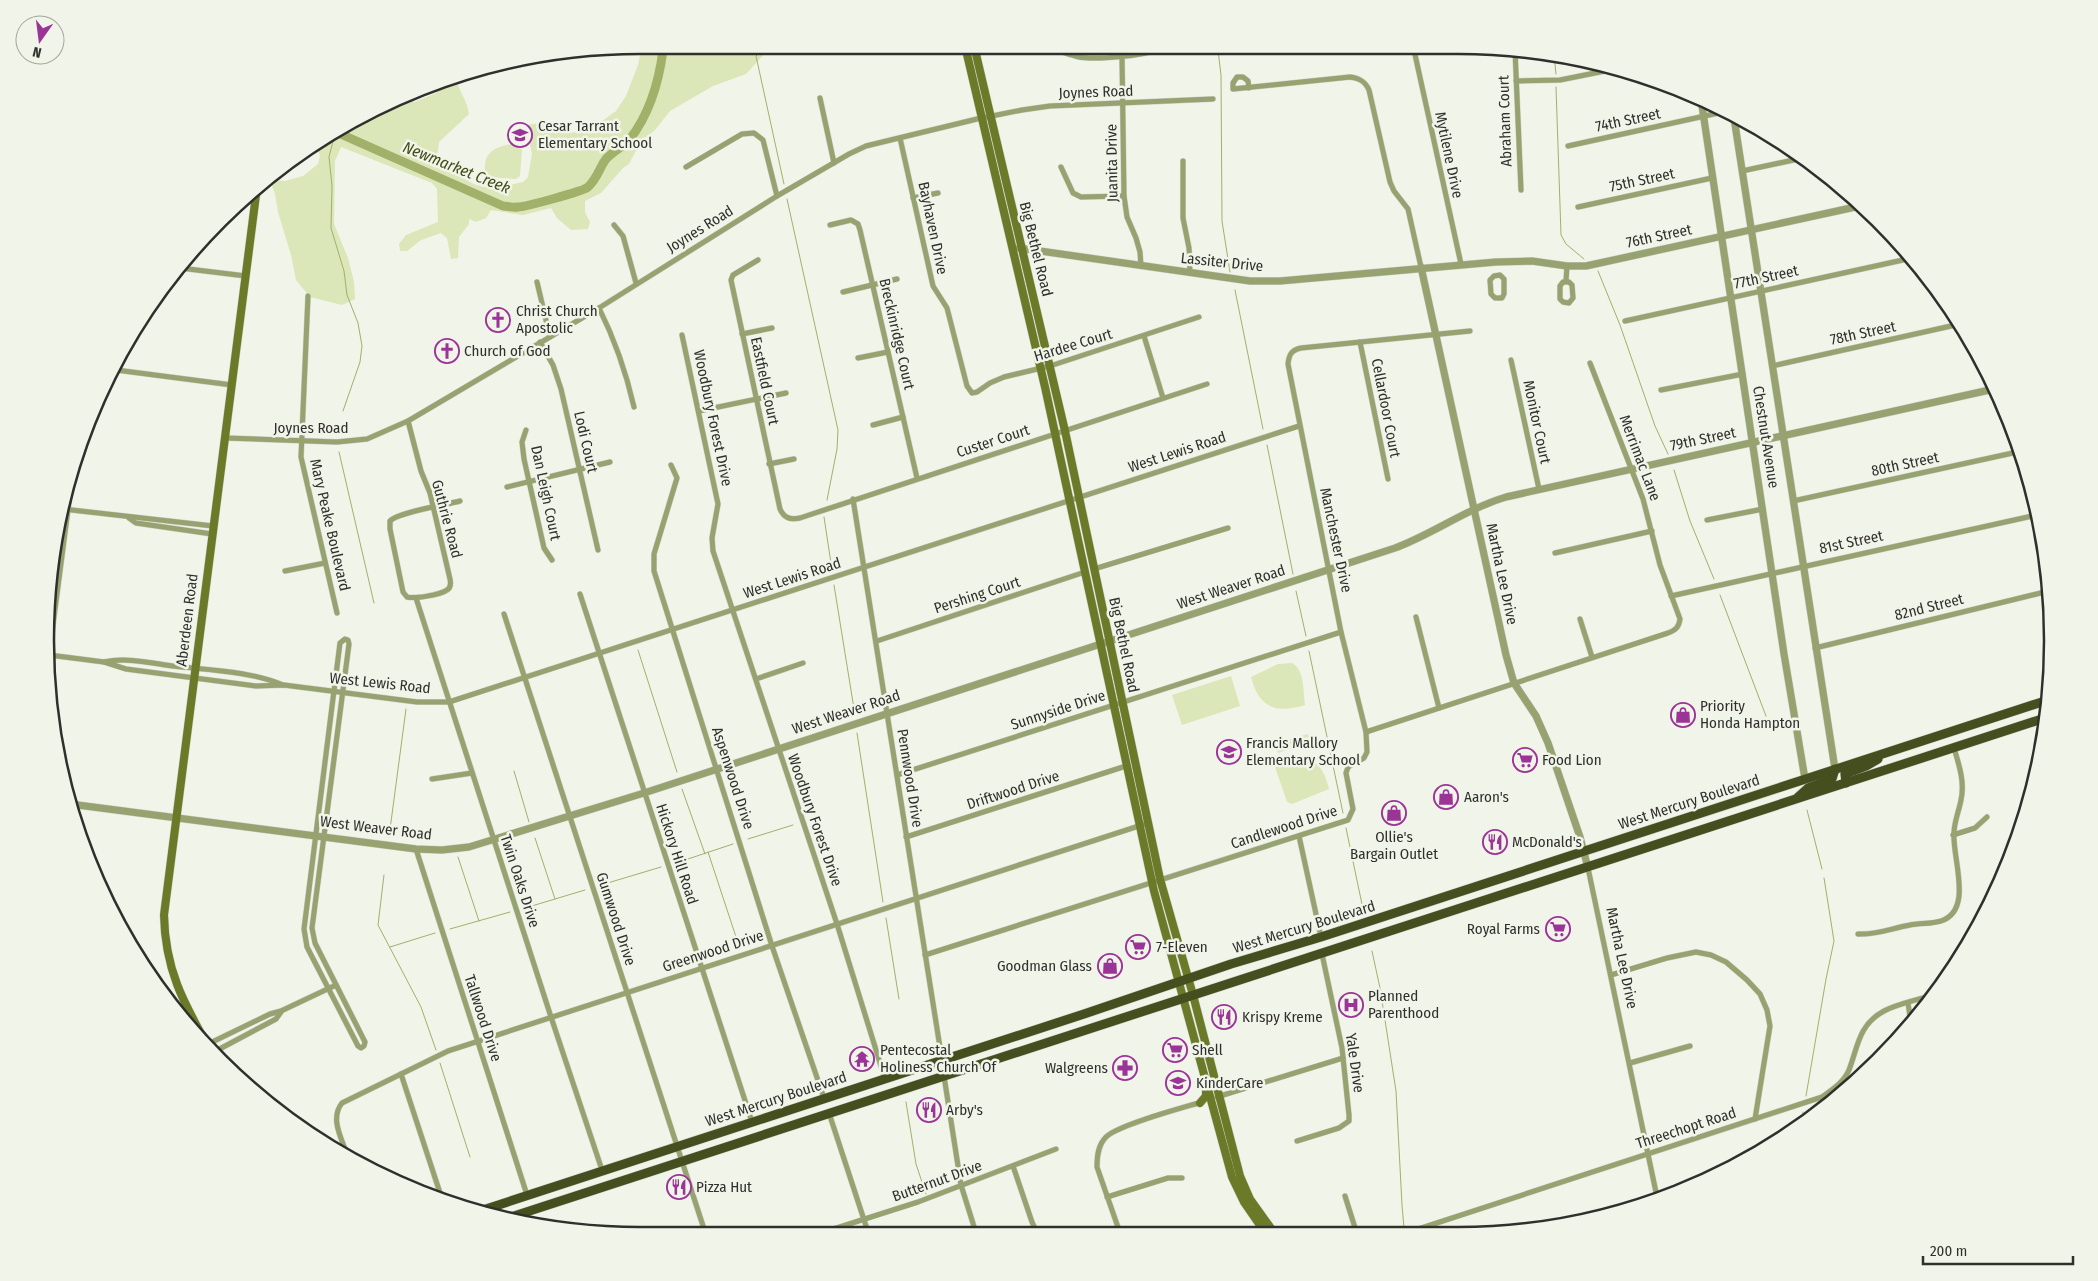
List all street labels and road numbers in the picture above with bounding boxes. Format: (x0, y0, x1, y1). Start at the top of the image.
street label: Abraham Court (1494, 75, 1516, 167)
street label: Joynes Road (1058, 82, 1134, 102)
street label: 74th Street (1594, 104, 1662, 136)
street label: Mytilene Drive (1431, 110, 1467, 200)
street label: Juanita Drive (1102, 124, 1122, 202)
street label: 75th Street (1608, 164, 1676, 196)
street label: Bayhaven Drive (914, 180, 952, 276)
street label: Big Bethel Road (1016, 200, 1056, 298)
street label: Joynes Road (663, 202, 737, 256)
street label: 76th Street (1625, 220, 1693, 252)
street label: Lassiter Drive (1180, 249, 1264, 275)
street label: 77th Street (1732, 261, 1800, 293)
street label: Breckinridge Court (875, 277, 919, 391)
street label: 78th Street (1829, 317, 1897, 349)
street label: Hardee Court (1032, 325, 1114, 365)
street label: Eastfield Court (747, 335, 783, 427)
street label: Woodbury Forest Drive (690, 348, 736, 488)
street label: Cellardoor Court (1368, 357, 1404, 459)
street label: Monitor Court (1519, 379, 1555, 465)
street label: Chestnut Avenue (1749, 385, 1783, 489)
street label: Lodi Court (570, 409, 602, 475)
street label: Merrimac Lane (1615, 413, 1665, 503)
street label: Joynes Road (274, 419, 348, 437)
street label: Custer Court (954, 421, 1032, 461)
street label: 79th Street (1669, 423, 1737, 455)
street label: West Lewis Road (1126, 428, 1228, 476)
street label: Dan Leigh Court (527, 444, 565, 542)
street label: 80th Street (1870, 448, 1940, 480)
street label: Mary Peake Boulevard (306, 457, 354, 593)
street label: Guthrie Road (428, 478, 466, 560)
street label: Manchester Drive (1316, 486, 1356, 594)
street label: Martha Lee Drive (1482, 522, 1522, 626)
street label: 81st Street (1817, 526, 1885, 558)
street label: West Lewis Road (741, 554, 843, 602)
street label: West Weaver Road (1175, 561, 1287, 613)
street label: Aberdeen Road (172, 573, 202, 667)
street label: Pershing Court (932, 573, 1022, 617)
street label: 82nd Street (1893, 590, 1965, 624)
street label: Big Bethel Road (1105, 596, 1143, 694)
street label: West Lewis Road (328, 669, 432, 697)
street label: West Weaver Road (790, 686, 902, 738)
street label: Sunnyside Drive (1008, 686, 1108, 734)
street label: Aspenwood Drive (708, 725, 758, 831)
street label: Pennwood Drive (893, 727, 927, 829)
street label: Woodbury Forest Drive (784, 751, 846, 889)
street label: Driftwood Drive (964, 767, 1062, 813)
street label: West Mercury Boulevard (1616, 771, 1762, 833)
street label: Hickory Hill Road (652, 801, 702, 907)
street label: Candlewood Drive (1228, 801, 1340, 853)
street label: West Weaver Road (319, 812, 433, 844)
street label: Twin Oaks Drive (496, 832, 544, 930)
street label: Gumwood Drive (592, 870, 640, 968)
street label: West Mercury Boulevard (1231, 897, 1377, 957)
street label: Martha Lee Drive (1602, 906, 1642, 1010)
street label: Greenwood Drive (660, 926, 766, 976)
street label: Tallwood Drive (460, 972, 506, 1064)
street label: Yale Drive (1342, 1032, 1368, 1094)
street label: West Mercury Boulevard (703, 1068, 849, 1130)
street label: Threechopt Road (1634, 1103, 1738, 1153)
street label: Butternut Drive (890, 1156, 984, 1206)

